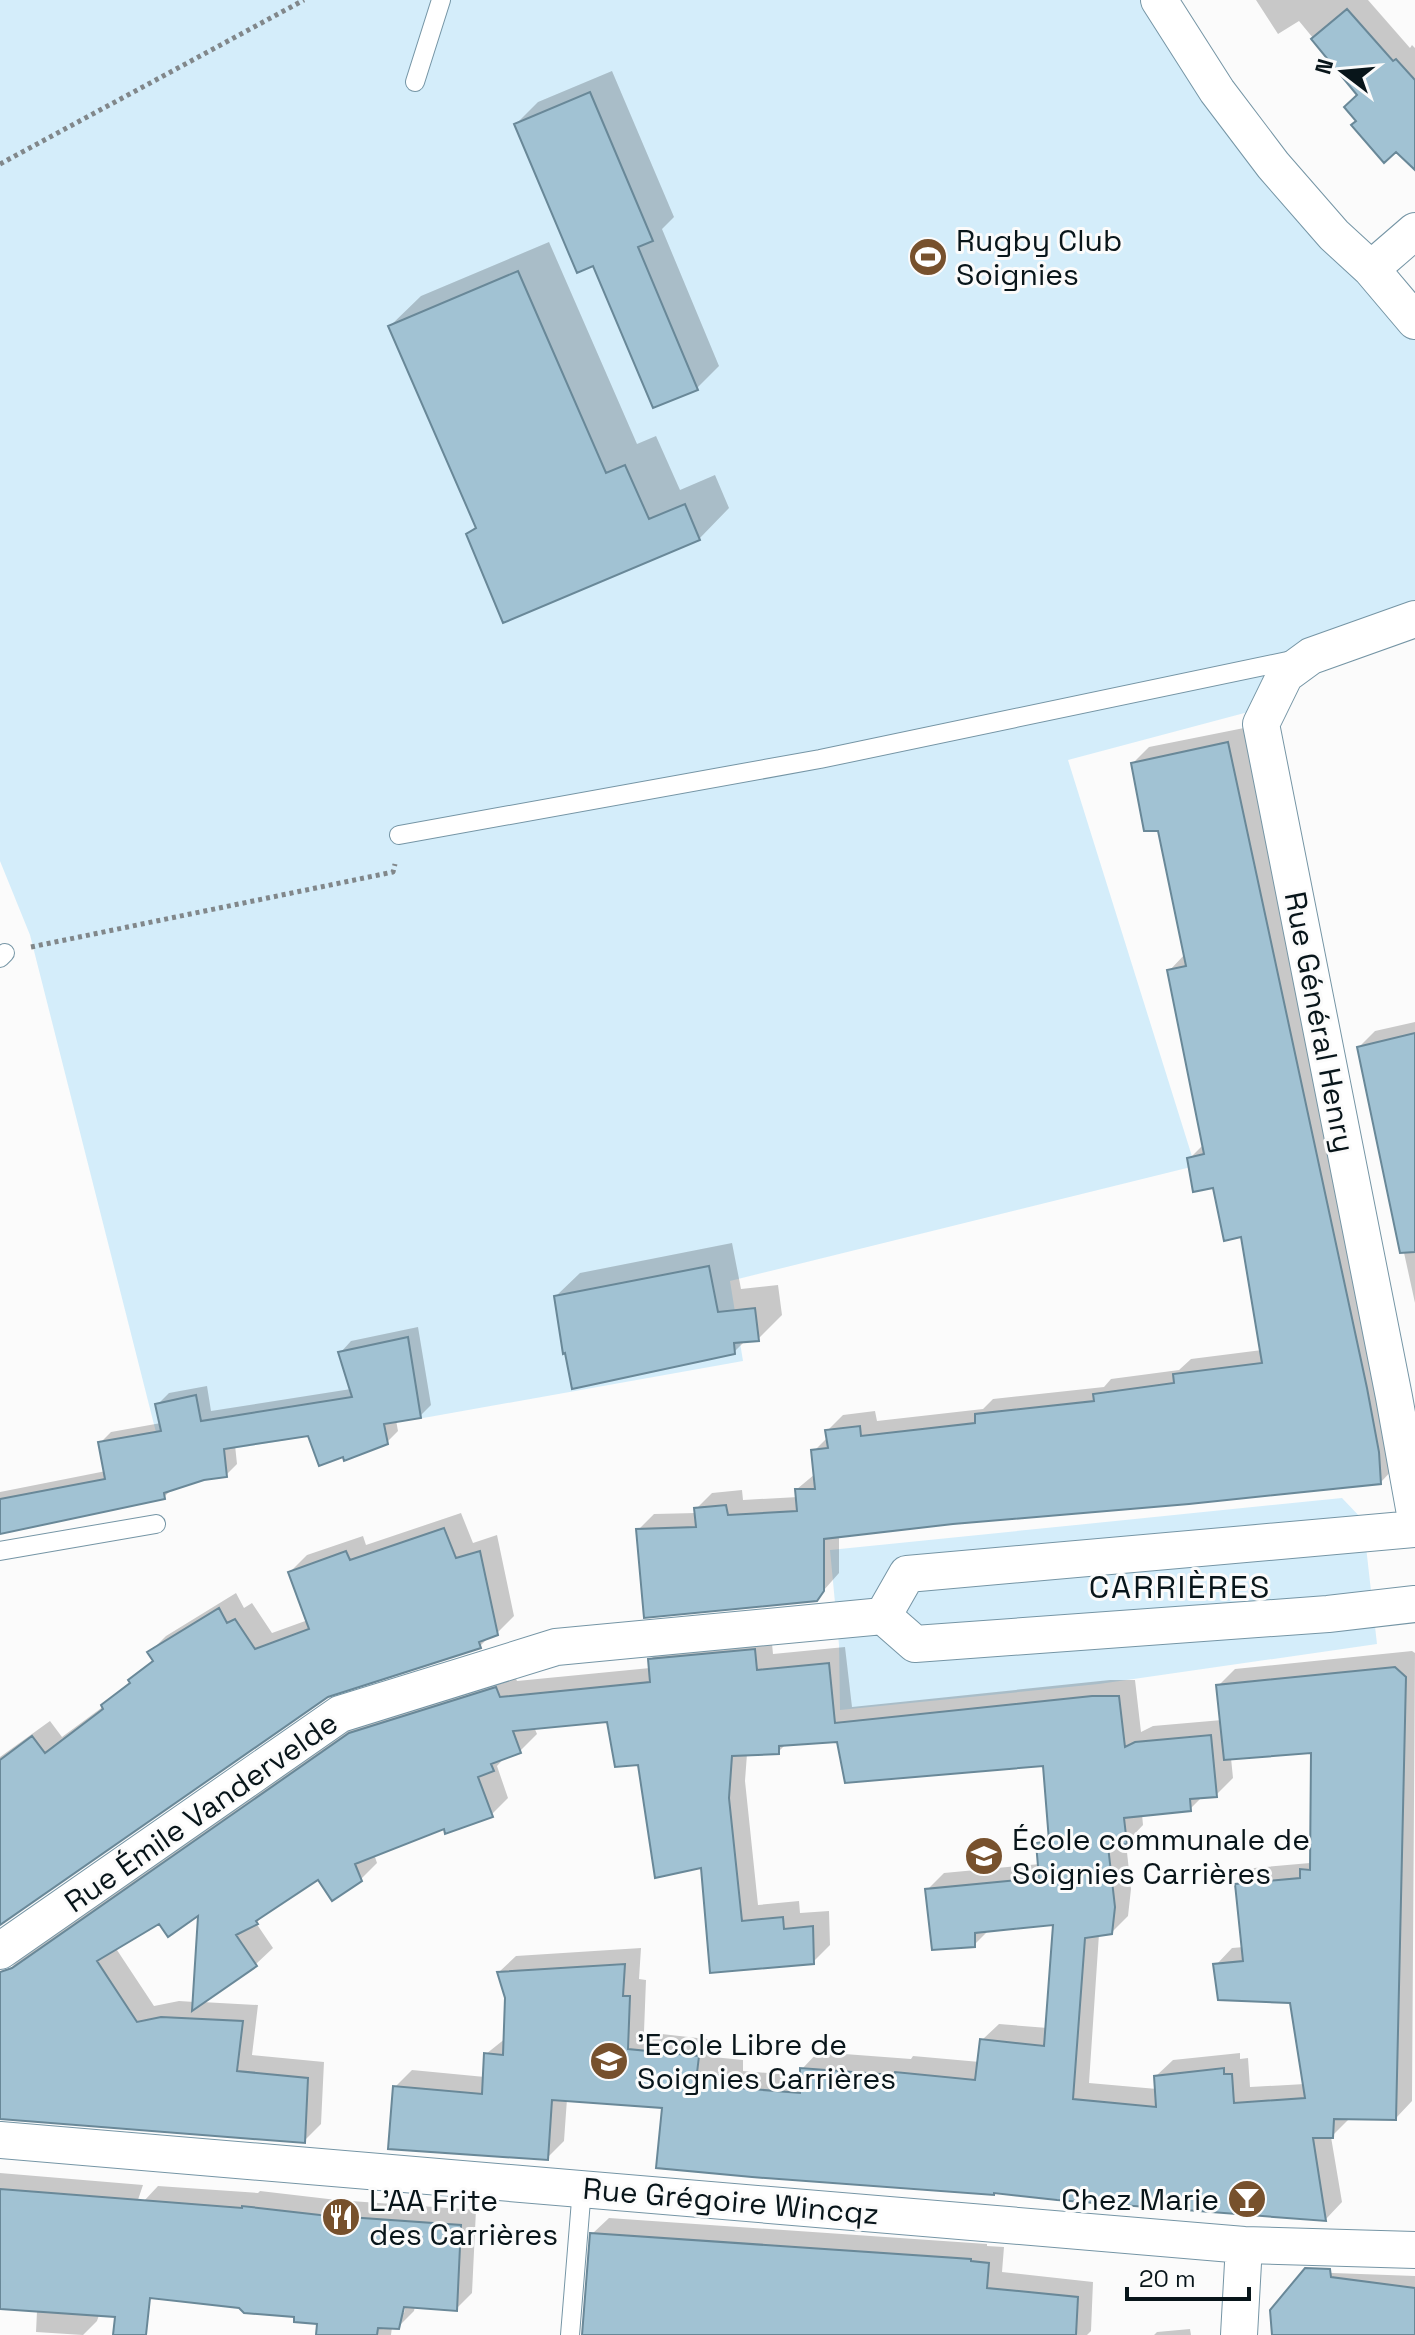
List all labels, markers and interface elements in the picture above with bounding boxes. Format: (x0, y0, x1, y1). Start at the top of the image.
north arrow (1303, 32, 1383, 112)
text: N (1308, 56, 1339, 77)
place label: Rugby Club Soignies (956, 221, 1122, 294)
sports icon: Rugby Club Soignies (907, 236, 949, 278)
street label: Rue Général Henry (1276, 888, 1364, 1156)
district label: CARRIÈRES (1089, 1567, 1271, 1607)
street label: Rue Émile Vandervelde (57, 1703, 345, 1921)
place label: École communale de Soignies Carrières (1012, 1820, 1310, 1893)
school or university icon: École communale de Soignies Carrières (963, 1835, 1005, 1877)
place label: 'Ecole Libre de Soignies Carrières (637, 2025, 896, 2098)
school or university icon: 'Ecole Libre de Soignies Carrières (588, 2040, 630, 2082)
street label: Rue Grégoire Wincqz (581, 2169, 881, 2233)
bar icon: Chez Marie (1226, 2178, 1268, 2220)
place label: Chez Marie (1061, 2180, 1219, 2219)
place label: L'AA Frite des Carrières (369, 2181, 558, 2254)
restaurant icon: L'AA Frite des Carrières (320, 2196, 362, 2238)
scale bar (1127, 2251, 1249, 2301)
text: 20 m (1139, 2263, 1196, 2294)

